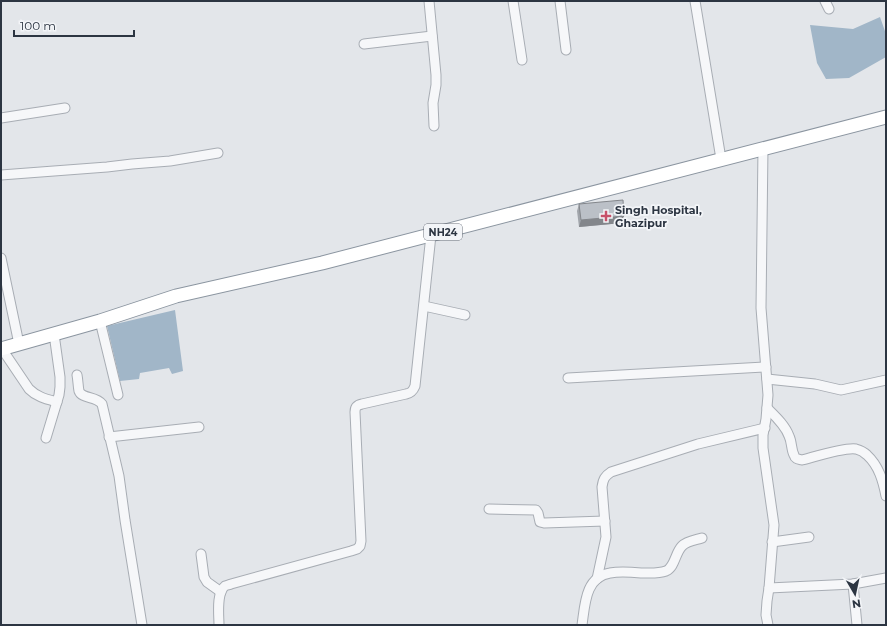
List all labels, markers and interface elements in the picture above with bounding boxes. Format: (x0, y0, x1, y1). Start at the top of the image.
scale bar (14, 12, 134, 38)
text: 100 m (20, 18, 56, 33)
place label: Singh Hospital, Ghazipur (615, 203, 702, 230)
marker: Singh Hospital, Ghazipur (600, 210, 612, 222)
road number: NH24 (424, 224, 462, 240)
north arrow (835, 574, 875, 614)
text: N (851, 596, 862, 611)

